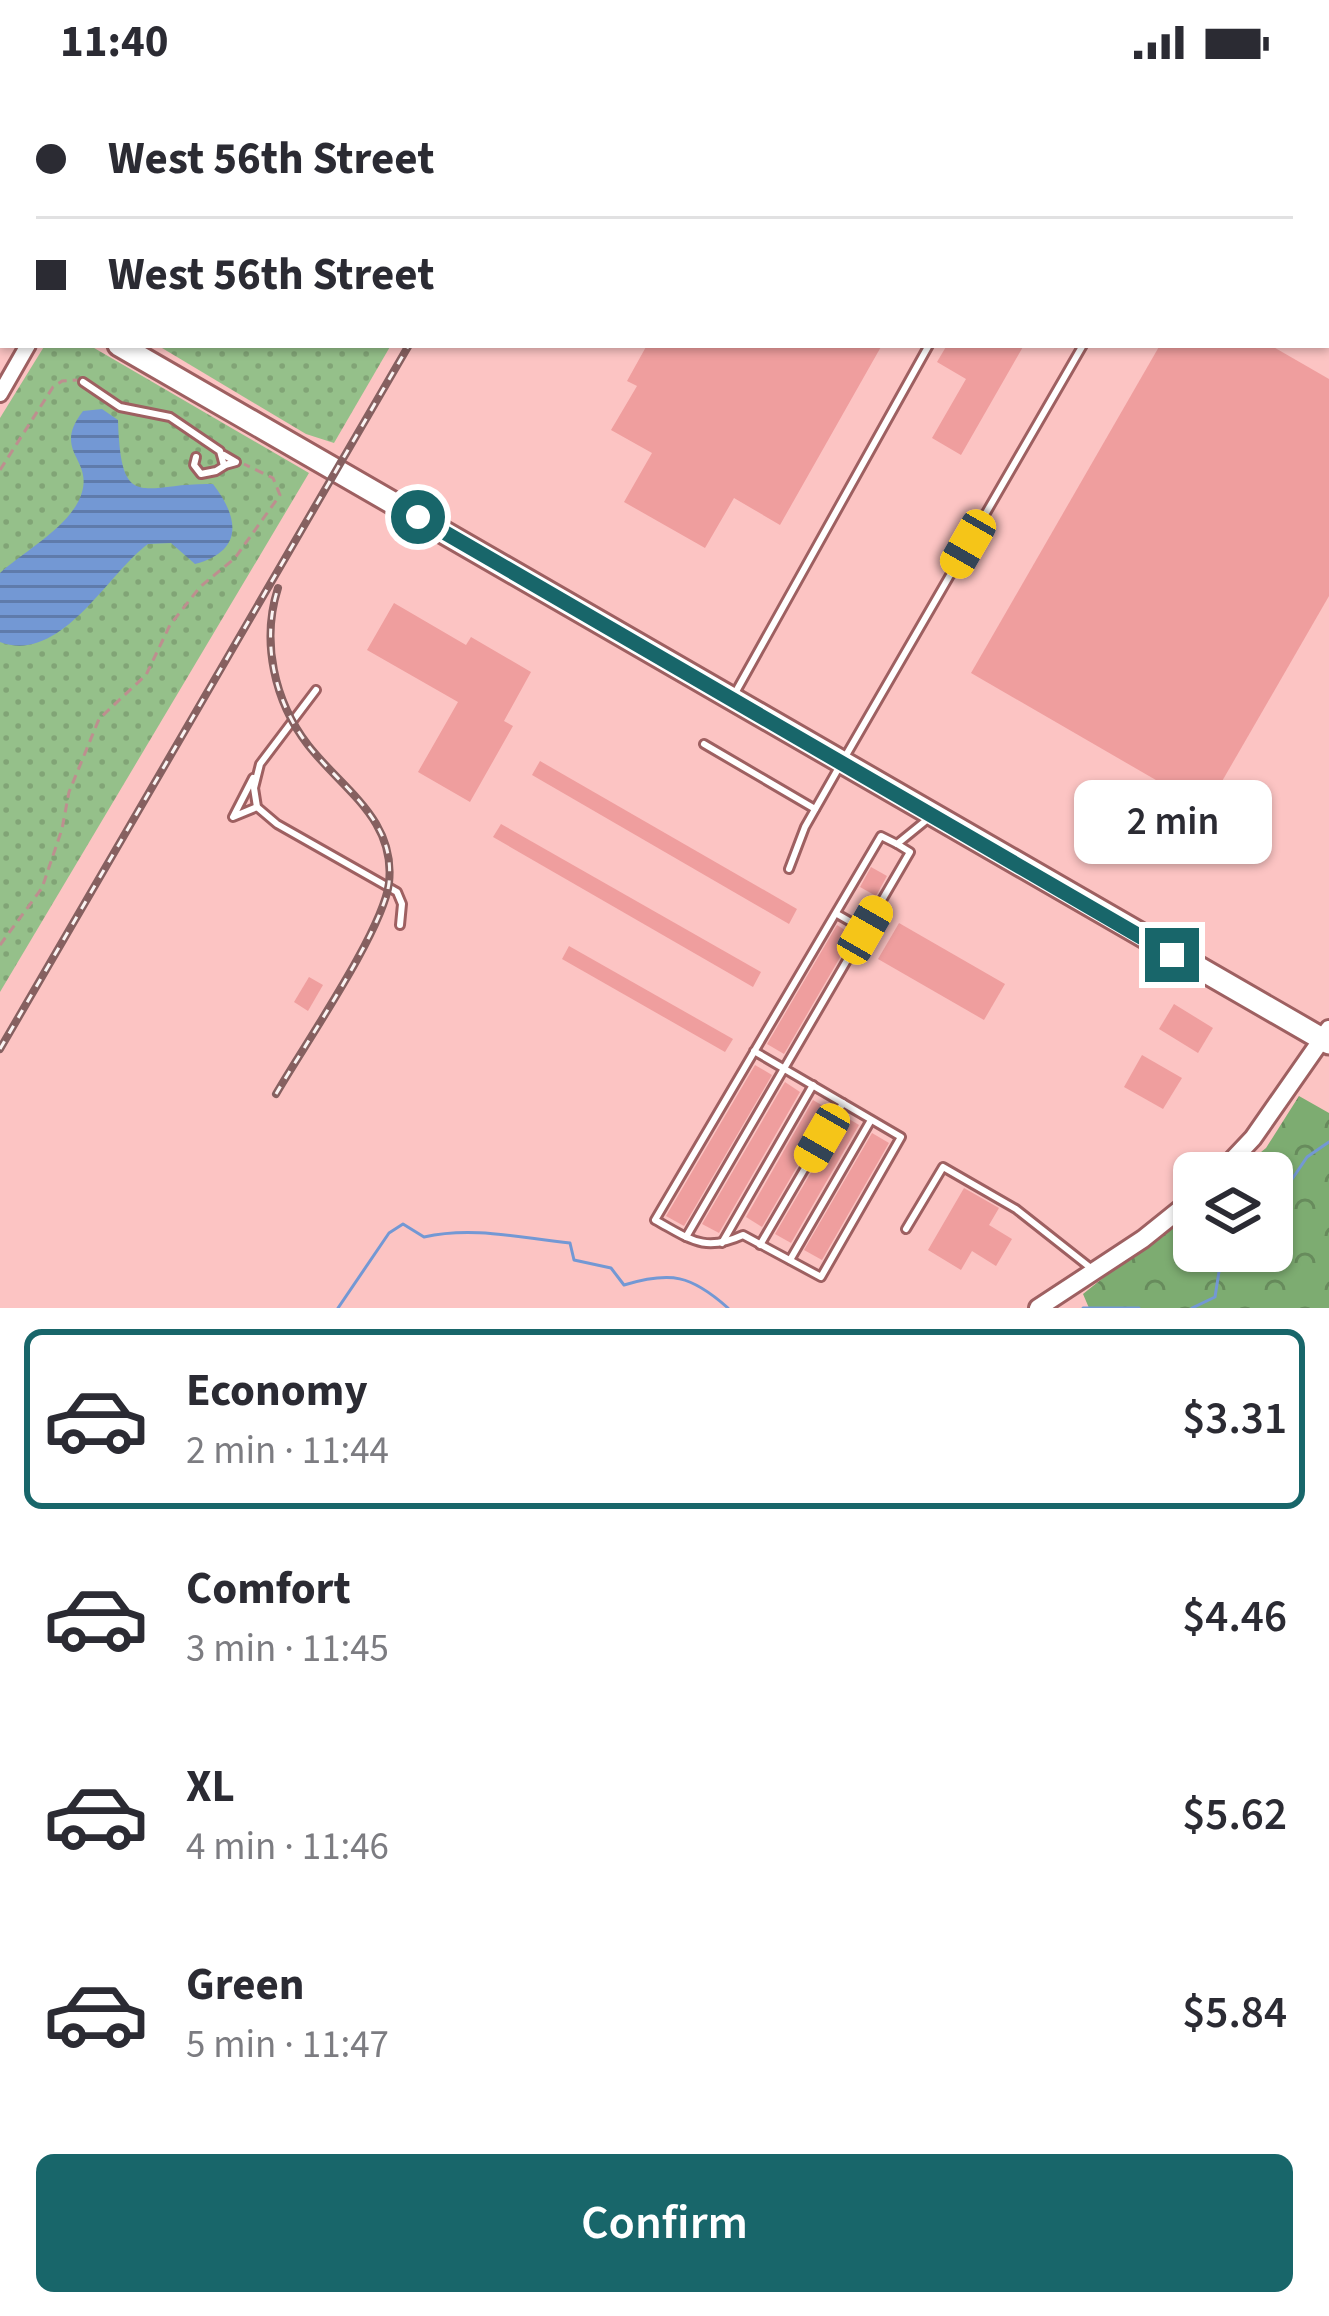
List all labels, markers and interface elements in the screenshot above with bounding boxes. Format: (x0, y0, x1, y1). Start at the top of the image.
text: 11:40 (60, 10, 169, 74)
text: West 56th Street (108, 127, 434, 191)
text: West 56th Street (108, 243, 434, 307)
route start (391, 490, 445, 544)
car (934, 504, 1002, 584)
callout: 2 min (1073, 781, 1271, 865)
text: 2 min (1127, 794, 1219, 850)
car (831, 890, 899, 970)
route end (1145, 928, 1199, 982)
car (788, 1098, 856, 1178)
map controls (1173, 1152, 1293, 1272)
button: layers (1173, 1152, 1293, 1272)
text: Economy (186, 1359, 368, 1423)
icon: car (42, 1365, 150, 1473)
text: $3.31 (1182, 1387, 1287, 1451)
text: 2 min · 11:44 (186, 1423, 389, 1479)
text: Comfort (186, 1557, 351, 1621)
icon: car (42, 1563, 150, 1671)
text: $4.46 (1182, 1585, 1287, 1649)
text: 3 min · 11:45 (186, 1621, 389, 1677)
text: XL (186, 1755, 235, 1819)
icon: car (42, 1761, 150, 1869)
text: $5.62 (1182, 1783, 1287, 1847)
text: 4 min · 11:46 (186, 1819, 389, 1875)
text: Green (186, 1953, 305, 2017)
icon: car (42, 1959, 150, 2067)
text: $5.84 (1182, 1981, 1287, 2045)
text: 5 min · 11:47 (186, 2017, 389, 2073)
button: Confirm (36, 2154, 1293, 2292)

